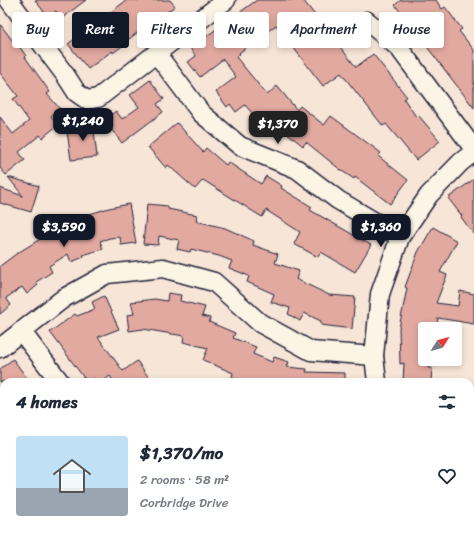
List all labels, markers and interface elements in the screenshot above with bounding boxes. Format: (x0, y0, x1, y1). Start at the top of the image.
chip: Buy (12, 12, 64, 48)
chip: Rent (72, 12, 129, 48)
chip: Filters (137, 12, 206, 48)
chip: New (214, 12, 269, 48)
chip: Apartment (277, 12, 371, 48)
chip: House (379, 12, 444, 48)
pin: $1,240 (50, 108, 116, 142)
text: $1,240 (62, 109, 104, 132)
pin: $1,370 (245, 111, 311, 145)
text: $1,370 (258, 112, 298, 135)
pin: $3,590 (31, 214, 97, 248)
pin: $1,360 (348, 214, 414, 248)
text: $3,590 (42, 215, 86, 238)
text: $1,360 (361, 215, 401, 238)
north arrow (418, 322, 462, 366)
map controls (418, 322, 462, 366)
text: 4 homes (16, 387, 77, 417)
icon: filters (436, 391, 458, 413)
text: $1,370/mo (140, 438, 223, 468)
icon: home (48, 452, 96, 500)
icon: heart (436, 465, 458, 487)
text: 2 rooms · 58 m² (140, 468, 229, 491)
text: Corbridge Drive (140, 491, 228, 514)

